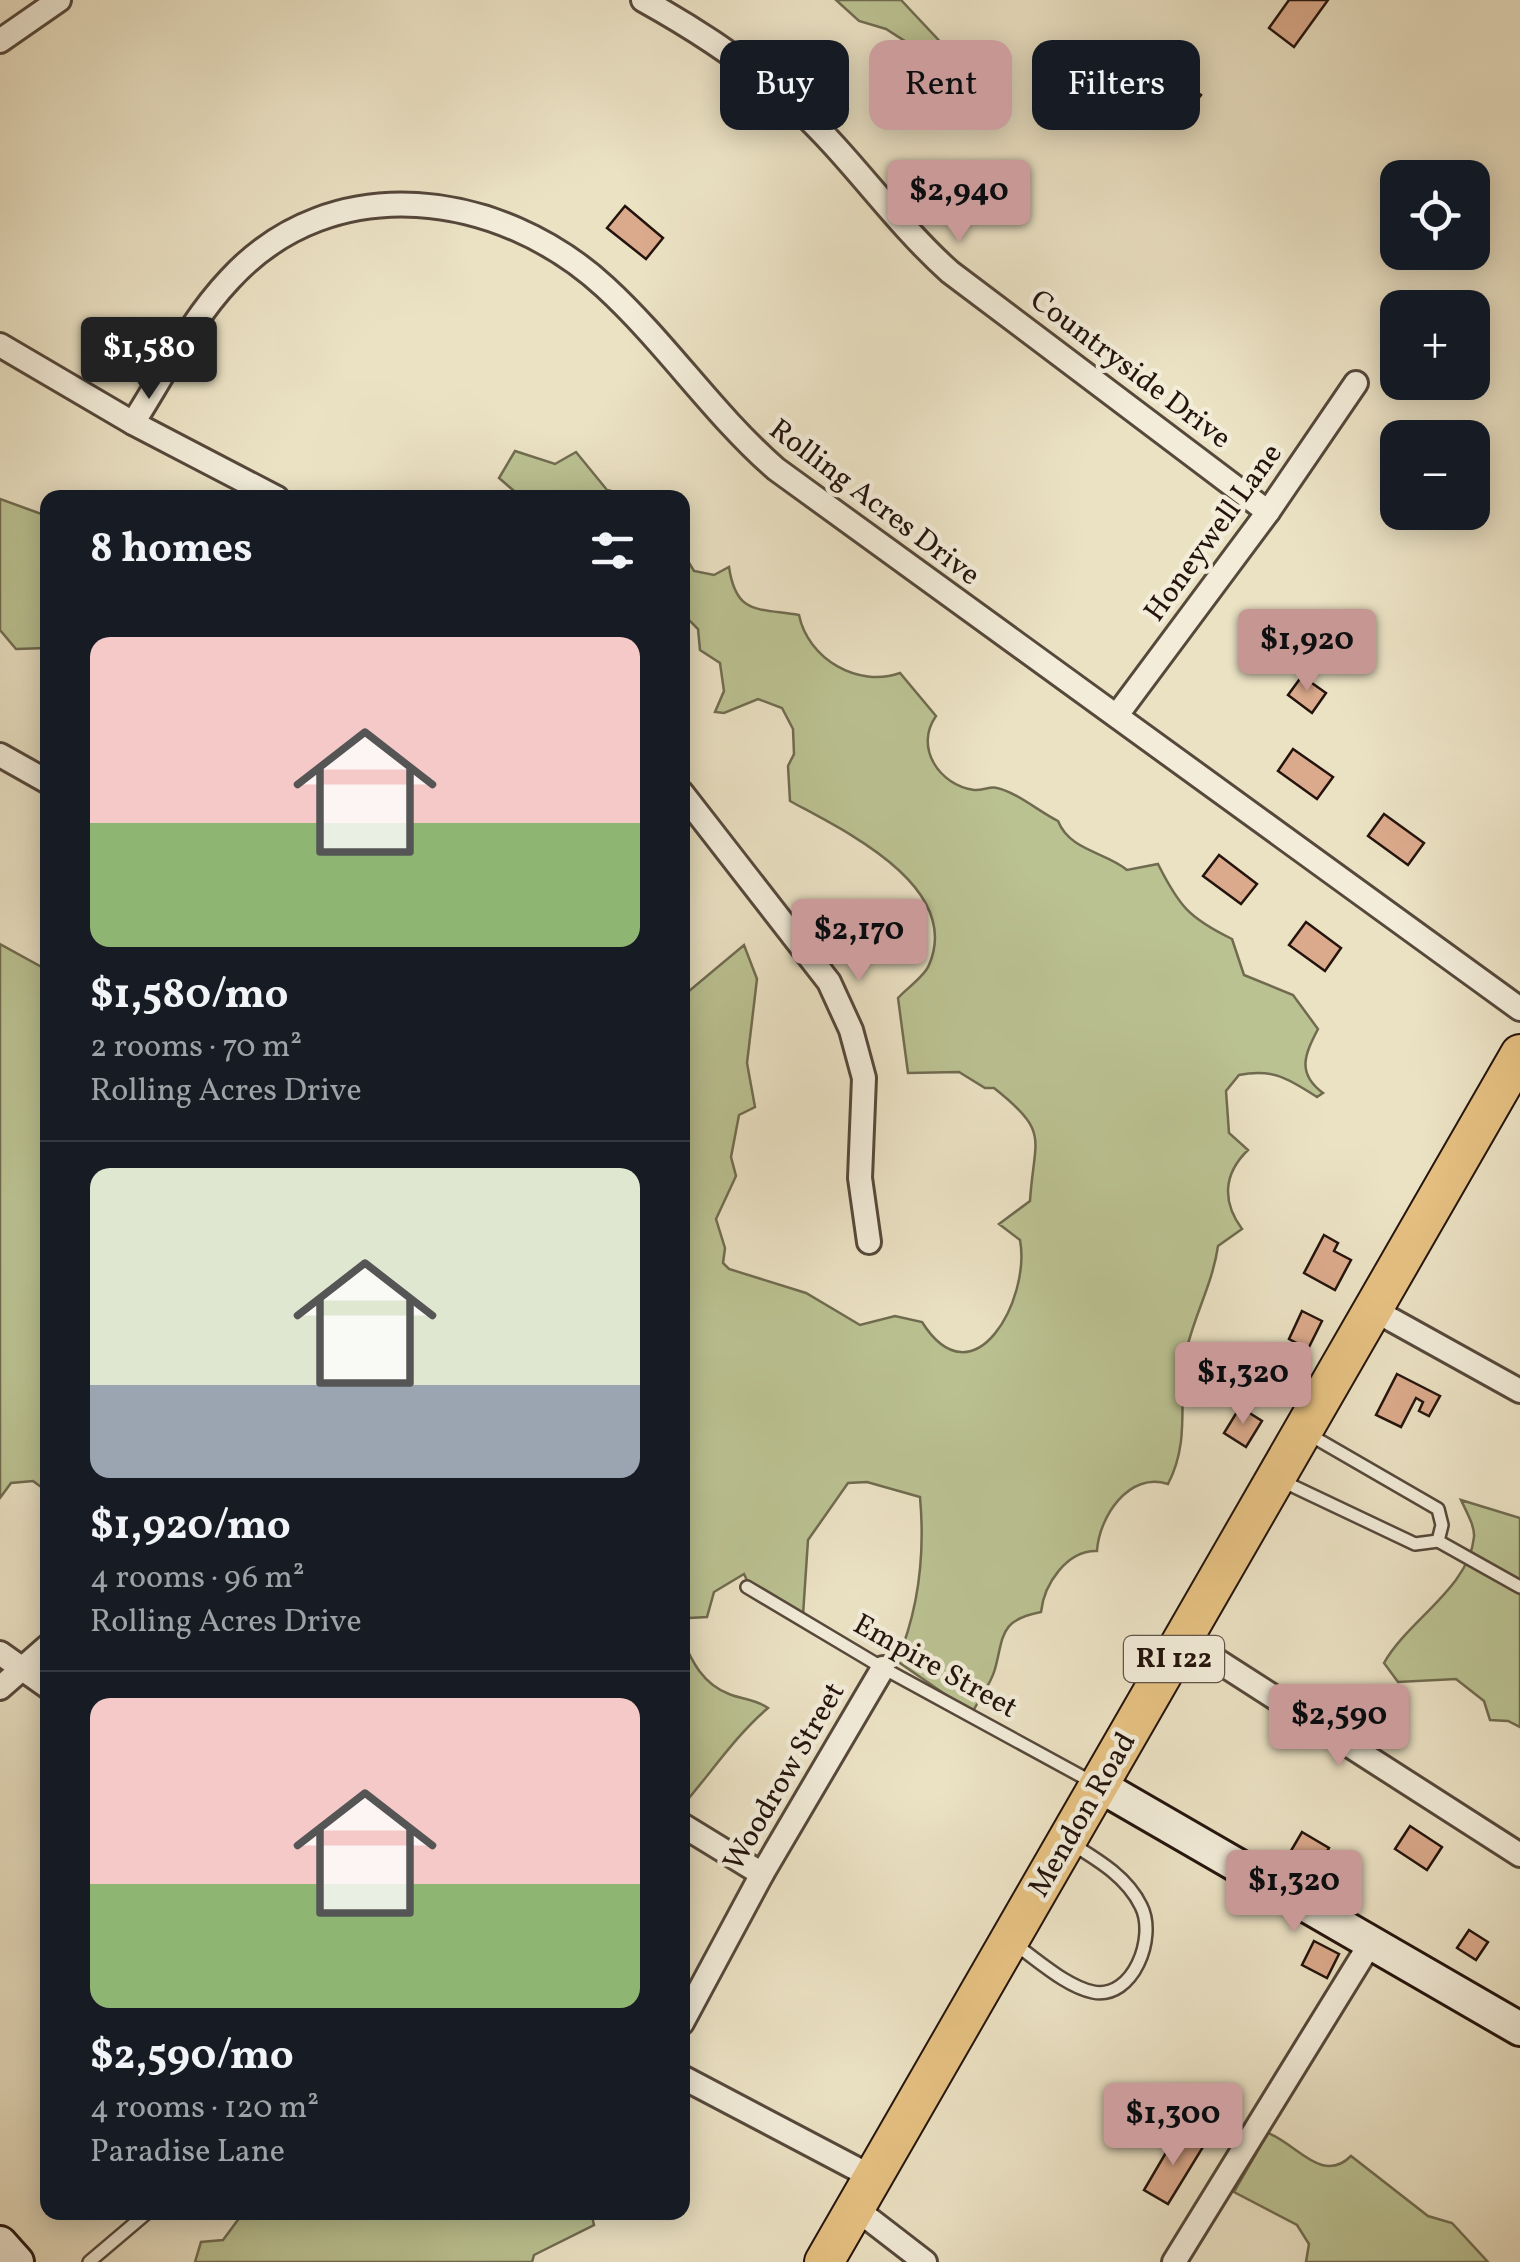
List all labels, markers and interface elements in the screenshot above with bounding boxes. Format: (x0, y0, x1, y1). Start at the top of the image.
chip: Buy (720, 40, 849, 130)
chip: Rent (869, 40, 1012, 130)
chip: Filters (1032, 40, 1200, 130)
pin: $2,940 (878, 160, 1040, 245)
map controls (1380, 160, 1490, 530)
button: locate (1380, 160, 1490, 270)
text: $2,940 (909, 170, 1009, 214)
street label: Countryside Drive (1021, 280, 1239, 460)
button: + (1380, 290, 1490, 400)
pin: $1,580 (68, 317, 230, 402)
text: $1,580 (103, 327, 195, 371)
street label: Rolling Acres Drive (760, 410, 988, 596)
button: − (1380, 420, 1490, 530)
street label: Honeywell Lane (1135, 435, 1293, 631)
text: 8 homes (90, 521, 253, 580)
icon: filters (585, 523, 640, 578)
pin: $1,920 (1226, 609, 1388, 694)
text: $1,920 (1260, 619, 1354, 663)
icon: home (275, 702, 455, 882)
pin: $2,170 (778, 899, 940, 984)
text: $2,170 (814, 909, 904, 953)
text: $1,580/mo (90, 967, 289, 1026)
text: 2 rooms · 70 m² (90, 1026, 302, 1070)
text: Rolling Acres Drive (90, 1070, 362, 1114)
icon: home (275, 1233, 455, 1413)
pin: $1,320 (1162, 1342, 1324, 1427)
text: $1,320 (1197, 1352, 1289, 1396)
text: $1,920/mo (90, 1498, 291, 1557)
text: 4 rooms · 96 m² (90, 1557, 305, 1601)
text: Rolling Acres Drive (90, 1601, 362, 1645)
street label: Empire Street (845, 1604, 1025, 1730)
road number: RI 122 (1124, 1636, 1224, 1682)
street label: Woodrow Street (714, 1675, 856, 1879)
pin: $2,590 (1258, 1684, 1420, 1769)
text: $2,590 (1291, 1694, 1387, 1738)
street label: Mendon Road (1019, 1725, 1147, 1905)
icon: home (275, 1763, 455, 1943)
pin: $1,320 (1213, 1850, 1375, 1935)
text: $1,320 (1248, 1860, 1340, 1904)
text: $2,590/mo (90, 2028, 294, 2087)
pin: $1,300 (1092, 2083, 1254, 2168)
text: 4 rooms · 120 m² (90, 2087, 319, 2131)
text: $1,300 (1126, 2093, 1220, 2137)
text: Paradise Lane (90, 2131, 285, 2175)

